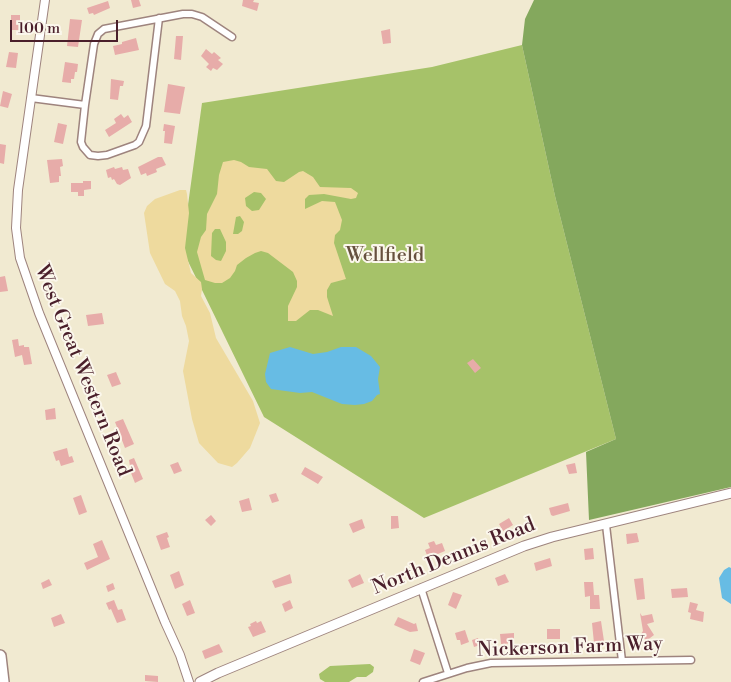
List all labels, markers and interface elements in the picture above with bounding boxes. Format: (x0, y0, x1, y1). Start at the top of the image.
scale bar (12, 10, 120, 42)
text: 100 m (18, 19, 60, 38)
park label: Wellfield (346, 244, 424, 268)
street label: West Great Western Road (29, 262, 135, 480)
street label: North Dennis Road (369, 513, 539, 601)
street label: Nickerson Farm Way (477, 633, 663, 663)

